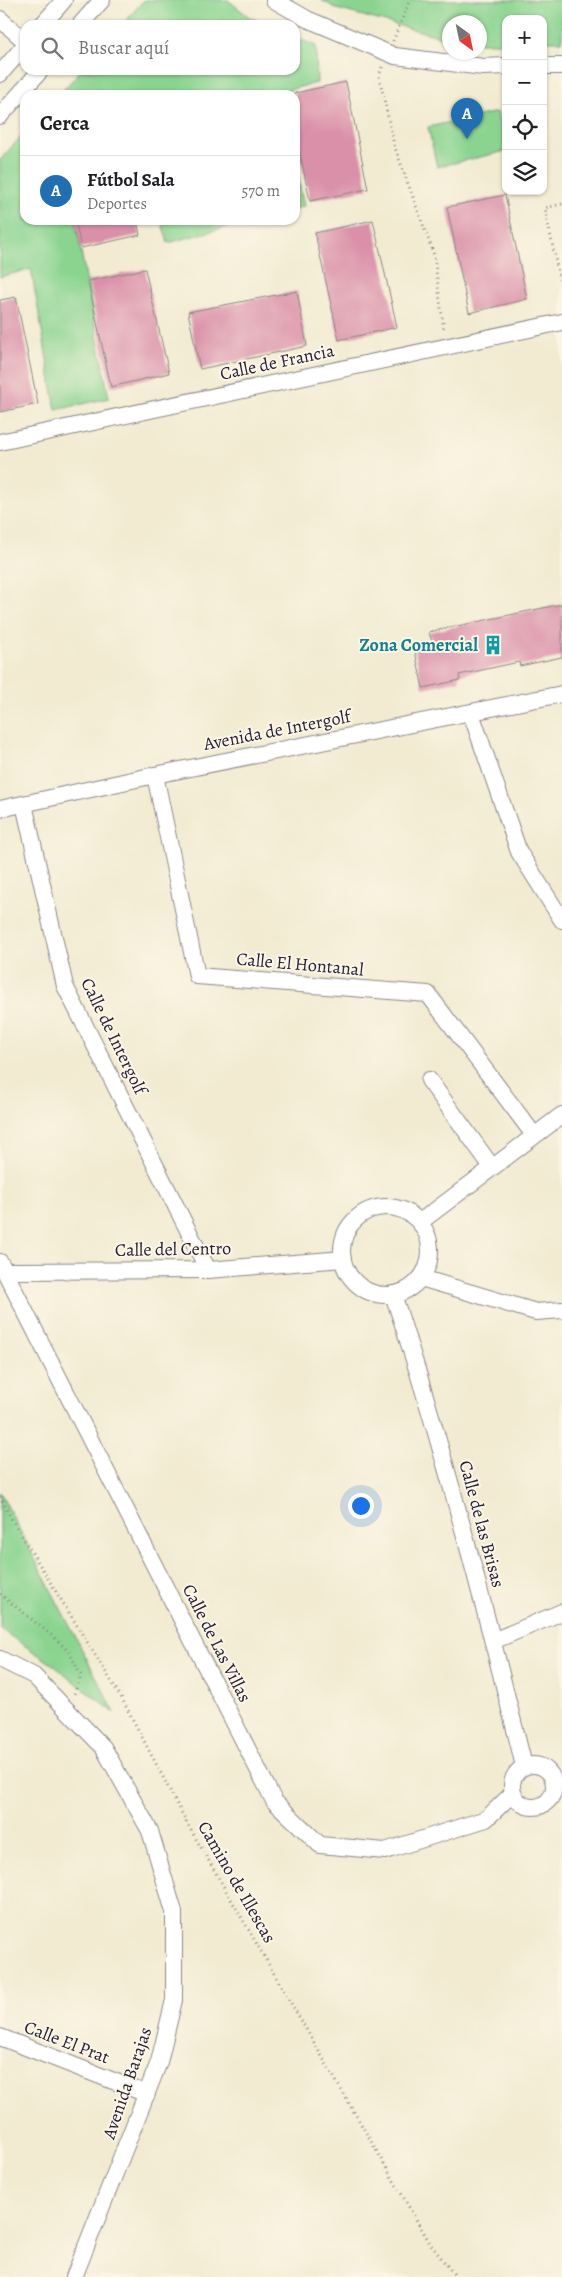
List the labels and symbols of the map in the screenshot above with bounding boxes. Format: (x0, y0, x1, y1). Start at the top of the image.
north arrow (442, 15, 487, 60)
pin: A (451, 98, 483, 139)
street label: Calle de Francia (218, 338, 337, 386)
place label: Zona Comercial (359, 633, 478, 657)
building icon: Zona Comercial (482, 634, 504, 656)
street label: Avenida de Intergolf (201, 703, 356, 756)
street label: Calle El Hontanal (235, 946, 365, 982)
street label: Calle de Intergolf (75, 974, 154, 1101)
street label: Calle del Centro (115, 1236, 231, 1262)
street label: Calle de las Brisas (454, 1458, 510, 1590)
your location (348, 1493, 374, 1519)
street label: Calle de Las Villas (177, 1580, 257, 1706)
street label: Camino de Illescas (192, 1817, 282, 1947)
street label: Calle El Prat (21, 2015, 113, 2069)
street label: Avenida Barajas (96, 2024, 157, 2143)

